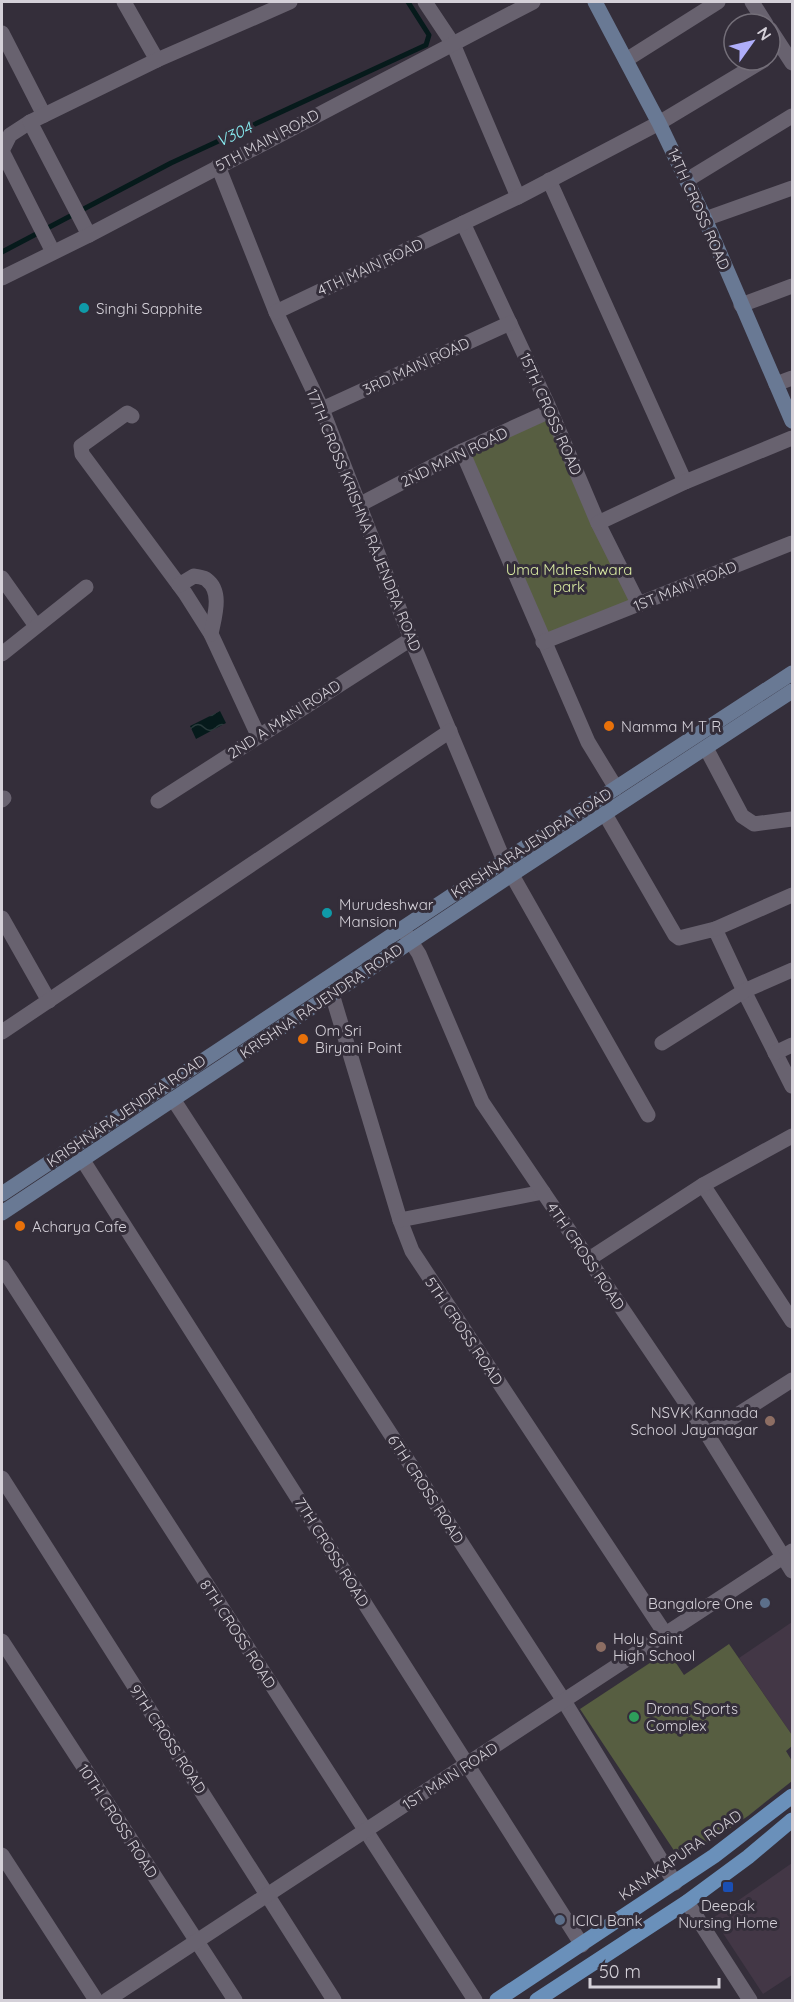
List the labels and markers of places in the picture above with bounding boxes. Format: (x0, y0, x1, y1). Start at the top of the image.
place label: Singhi Sapphite (96, 299, 202, 318)
marker: Singhi Sapphite (77, 301, 91, 315)
place label: Namma M T R (621, 717, 721, 736)
marker: Namma M T R (602, 719, 616, 733)
place label: Murudeshwar Mansion (339, 895, 434, 931)
marker: Murudeshwar Mansion (320, 906, 334, 920)
place label: Om Sri Biryani Point (315, 1021, 402, 1057)
marker: Om Sri Biryani Point (296, 1032, 310, 1046)
place label: Acharya Cafe (32, 1217, 127, 1236)
marker: Acharya Cafe (13, 1219, 27, 1233)
place label: NSVK Kannada School Jayanagar (630, 1403, 758, 1439)
marker: NSVK Kannada School Jayanagar (763, 1414, 777, 1428)
place label: Bangalore One (648, 1594, 753, 1613)
marker: Bangalore One (758, 1596, 772, 1610)
place label: Holy Saint High School (613, 1629, 695, 1665)
marker: Holy Saint High School (594, 1640, 608, 1654)
place label: Drona Sports Complex (646, 1699, 738, 1735)
marker: Drona Sports Complex (627, 1710, 641, 1724)
marker: Deepak Nursing Home (721, 1880, 735, 1894)
place label: Deepak Nursing Home (678, 1896, 778, 1932)
place label: ICICI Bank (572, 1911, 643, 1930)
marker: ICICI Bank (553, 1913, 567, 1927)

